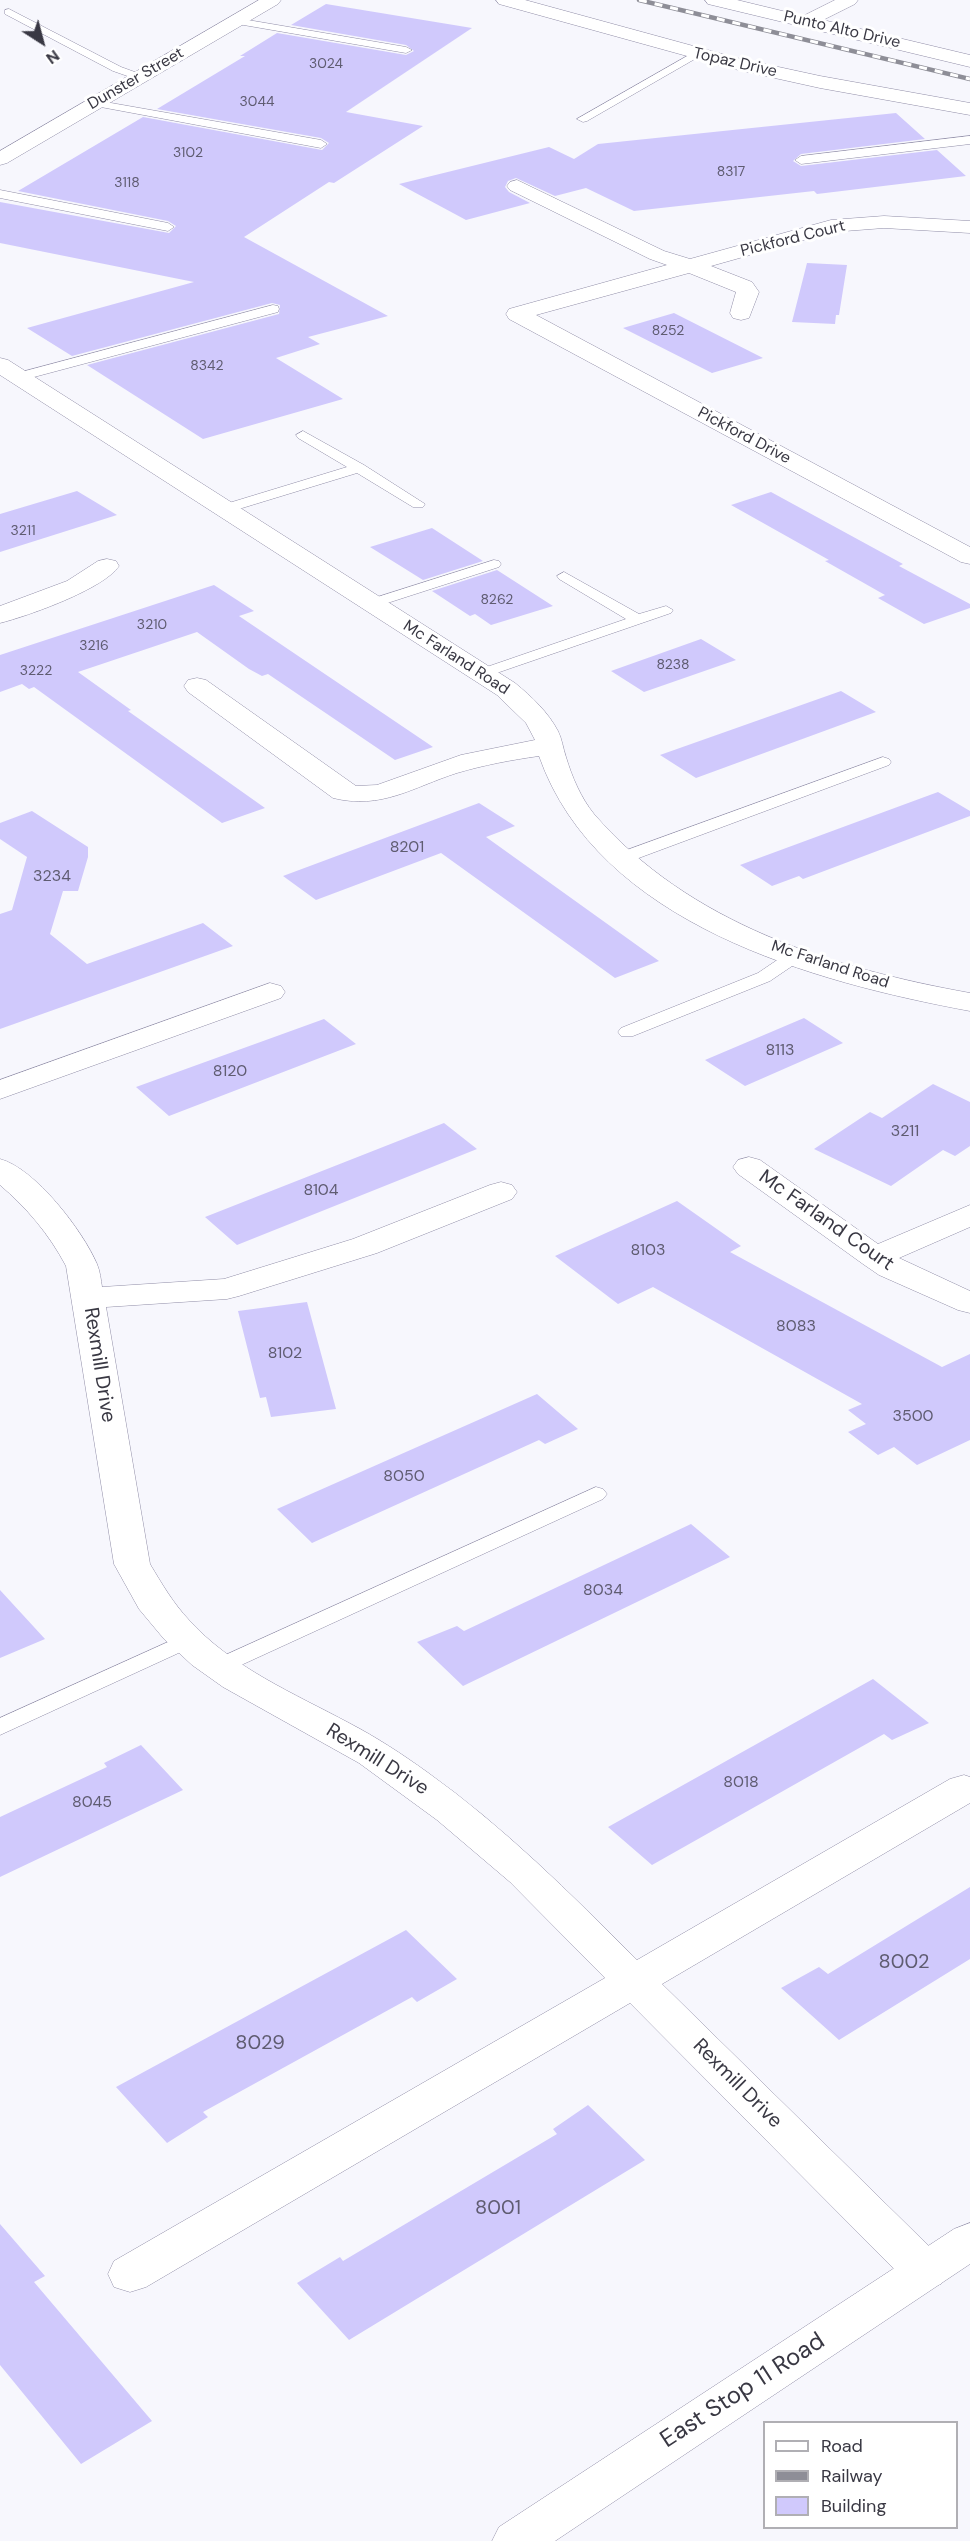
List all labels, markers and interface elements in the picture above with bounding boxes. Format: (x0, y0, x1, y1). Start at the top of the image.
street label: Punto Alto Drive (782, 7, 902, 53)
north arrow (12, 12, 72, 72)
street label: Dunster Street (85, 44, 187, 114)
street label: Topaz Drive (691, 44, 779, 82)
text: N (42, 45, 64, 69)
house number: 3024 (309, 56, 343, 72)
house number: 3044 (240, 94, 274, 110)
house number: 3102 (173, 145, 203, 161)
house number: 8317 (717, 164, 745, 180)
house number: 3118 (114, 175, 140, 191)
street label: Pickford Court (739, 217, 847, 261)
house number: 8252 (652, 323, 684, 339)
house number: 8342 (190, 358, 224, 374)
street label: Pickford Drive (694, 403, 794, 469)
house number: 3211 (10, 523, 36, 539)
house number: 8262 (481, 592, 513, 608)
house number: 3210 (137, 617, 167, 633)
street label: Mc Farland Road (399, 617, 513, 699)
house number: 3216 (79, 638, 109, 654)
house number: 8238 (656, 657, 690, 673)
house number: 3222 (20, 663, 52, 679)
house number: 8201 (390, 838, 424, 858)
house number: 3234 (33, 867, 71, 887)
street label: Mc Farland Road (769, 937, 891, 993)
house number: 8113 (766, 1041, 794, 1061)
house number: 8120 (213, 1062, 247, 1082)
house number: 3211 (891, 1122, 919, 1142)
street label: Mc Farland Court (754, 1165, 898, 1277)
house number: 8104 (303, 1181, 339, 1201)
house number: 8103 (631, 1241, 665, 1261)
street label: Rexmill Drive (78, 1306, 120, 1424)
house number: 8083 (776, 1317, 816, 1337)
house number: 8102 (268, 1344, 302, 1364)
house number: 3500 (892, 1407, 934, 1427)
house number: 8050 (383, 1467, 425, 1487)
house number: 8034 (583, 1581, 623, 1601)
street label: Rexmill Drive (321, 1719, 433, 1801)
house number: 8018 (723, 1773, 759, 1793)
house number: 8045 (72, 1793, 112, 1813)
house number: 8002 (879, 1951, 929, 1975)
house number: 8029 (235, 2032, 285, 2056)
street label: Rexmill Drive (687, 2034, 787, 2134)
house number: 8001 (475, 2197, 521, 2221)
street label: East Stop 11 Road (656, 2327, 830, 2455)
legend (763, 2421, 958, 2529)
text: Road (821, 2434, 863, 2458)
text: Railway (821, 2464, 883, 2488)
text: Building (821, 2494, 886, 2518)

